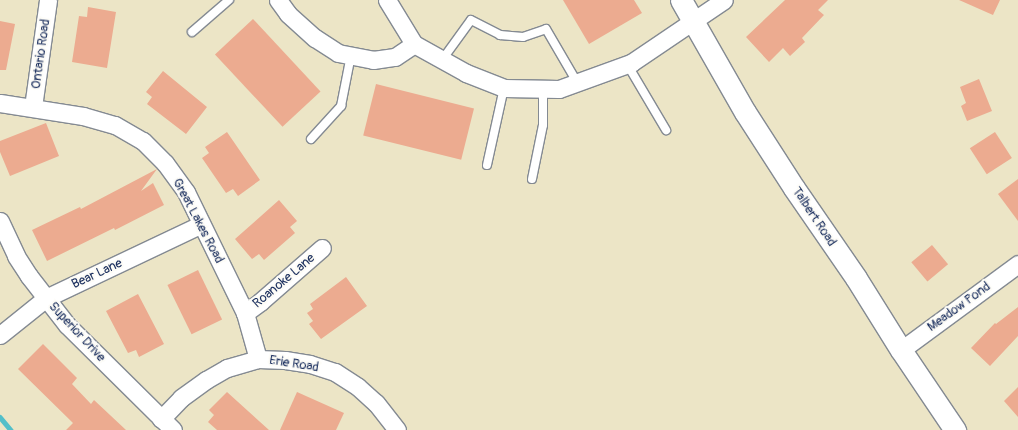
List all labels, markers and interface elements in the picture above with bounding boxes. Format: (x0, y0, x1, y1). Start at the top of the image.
street label: Ontario Road (28, 18, 54, 90)
street label: Great Lakes Road (169, 176, 227, 266)
street label: Talbert Road (789, 184, 839, 250)
street label: Roanoke Lane (250, 251, 318, 311)
street label: Bear Lane (69, 256, 125, 292)
street label: Meadow Pond (924, 279, 994, 335)
street label: Superior Drive (45, 299, 109, 365)
street label: Erie Road (268, 352, 320, 376)

